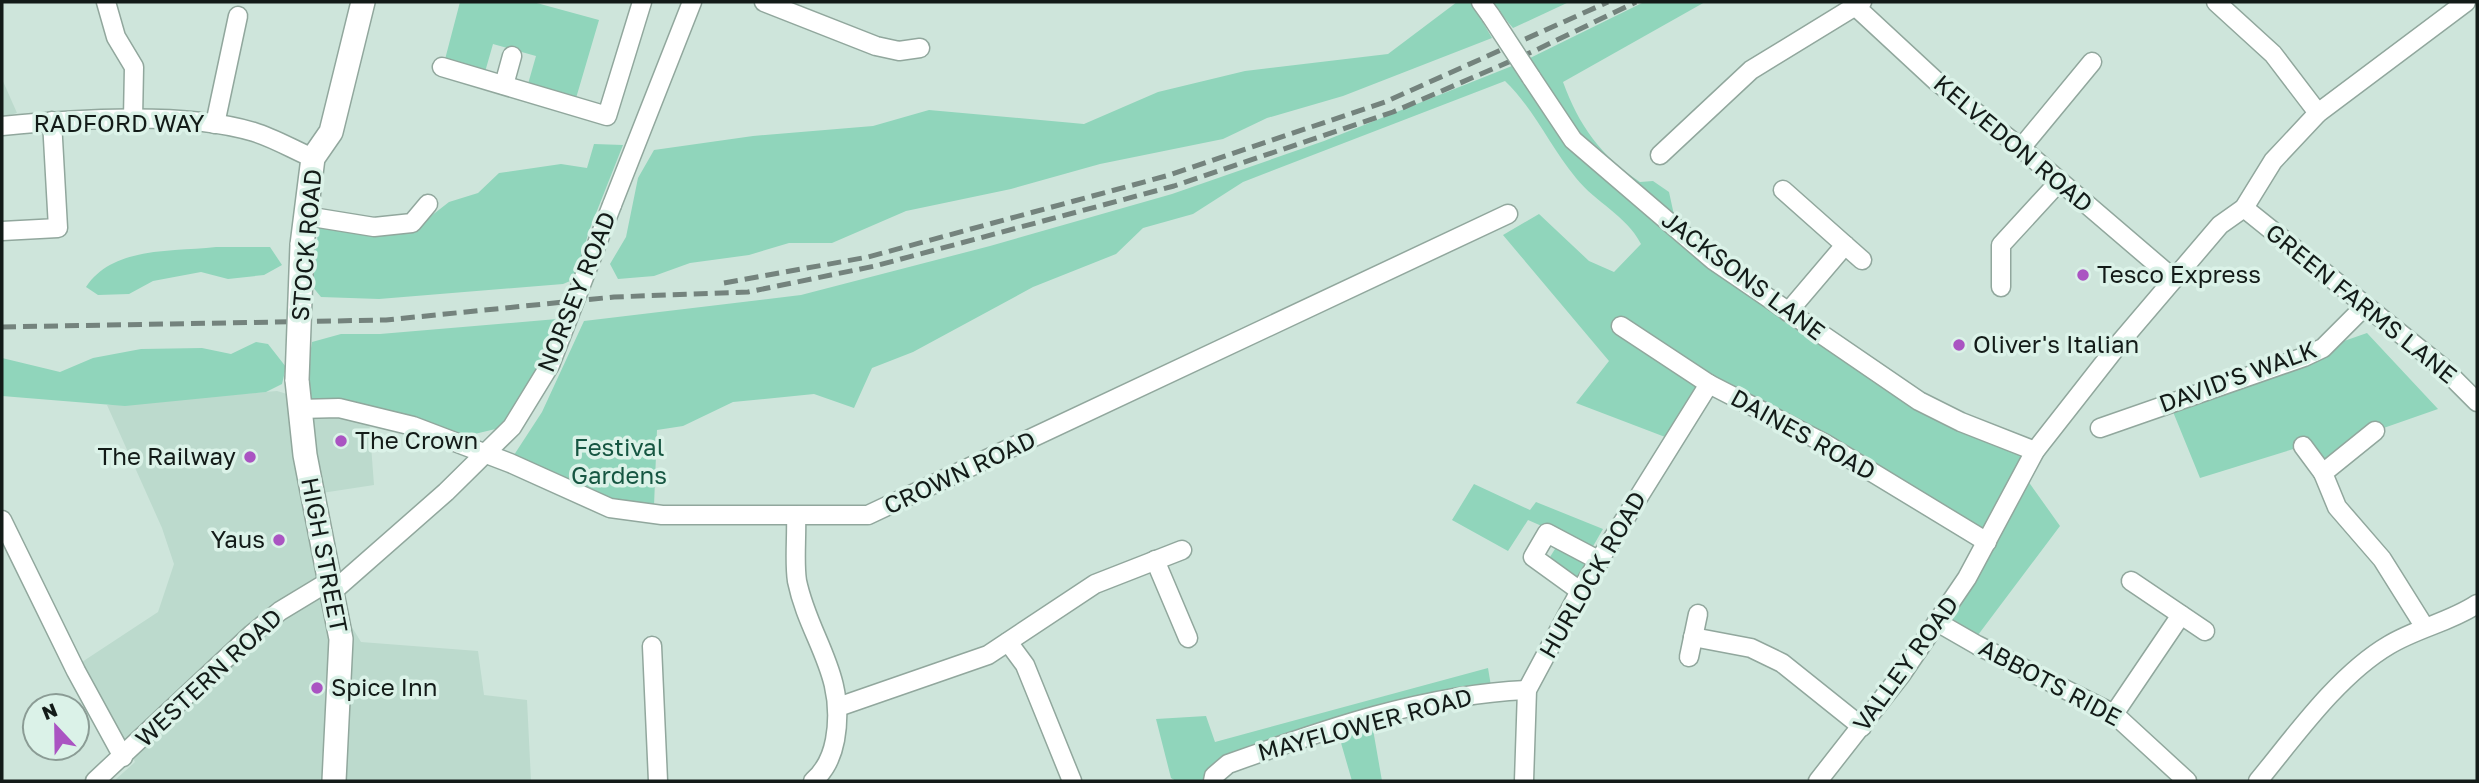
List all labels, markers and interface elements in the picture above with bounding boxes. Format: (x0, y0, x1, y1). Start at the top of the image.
street label: KELVEDON ROAD (1929, 68, 2099, 218)
street label: RADFORD WAY (34, 108, 205, 137)
street label: STOCK ROAD (284, 168, 327, 322)
street label: JACKSONS LANE (1657, 204, 1831, 346)
street label: NORSEY ROAD (530, 207, 621, 376)
street label: GREEN FARMS LANE (2261, 217, 2463, 389)
place label: Tesco Express (2097, 259, 2261, 288)
marker: Tesco Express (2075, 267, 2091, 283)
place label: Oliver's Italian (1973, 329, 2139, 358)
street label: DAVID'S WALK (2155, 334, 2320, 417)
marker: Oliver's Italian (1951, 337, 1967, 353)
street label: DAINES ROAD (1726, 382, 1881, 485)
street label: CROWN ROAD (879, 424, 1040, 519)
place label: The Crown (355, 425, 478, 454)
park label: Festival Gardens (571, 432, 667, 489)
marker: The Crown (333, 433, 349, 449)
place label: The Railway (97, 441, 236, 470)
marker: The Railway (242, 449, 258, 465)
street label: HIGH STREET (296, 475, 355, 635)
street label: HURLOCK ROAD (1532, 486, 1651, 663)
place label: Yaus (211, 524, 265, 553)
marker: Yaus (271, 532, 287, 548)
street label: VALLEY ROAD (1846, 590, 1964, 736)
street label: WESTERN ROAD (129, 602, 287, 752)
street label: ABBOTS RIDE (1975, 632, 2127, 731)
place label: Spice Inn (331, 672, 438, 701)
marker: Spice Inn (309, 680, 325, 696)
street label: MAYFLOWER ROAD (1254, 681, 1475, 766)
north arrow (21, 692, 91, 762)
text: N (38, 697, 60, 724)

